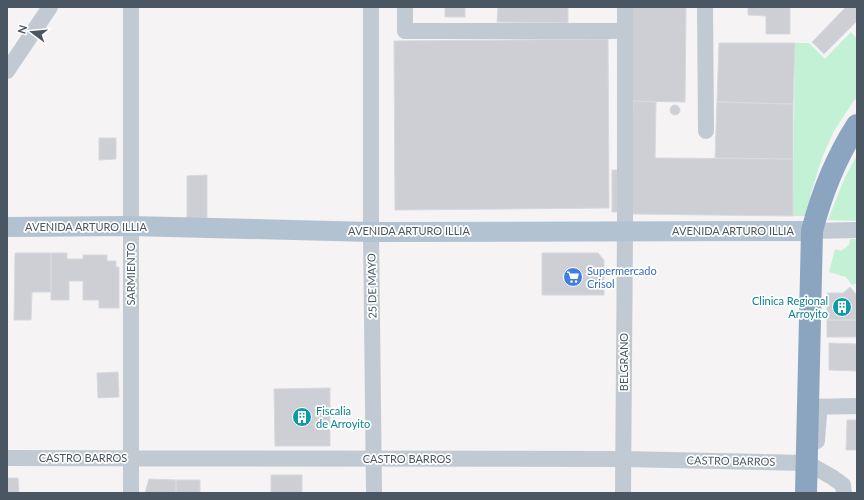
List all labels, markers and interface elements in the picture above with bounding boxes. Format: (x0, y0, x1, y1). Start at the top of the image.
north arrow (12, 12, 52, 52)
text: N (14, 23, 29, 35)
street label: AVENIDA ARTURO ILLIA (25, 220, 147, 233)
street label: AVENIDA ARTURO ILLIA (348, 224, 470, 237)
street label: AVENIDA ARTURO ILLIA (672, 224, 794, 237)
street label: SARMIENTO (124, 242, 137, 306)
street label: 25 DE MAYO (364, 253, 379, 319)
place label: Supermercado Crisol (587, 264, 657, 290)
supermarket icon: Supermercado Crisol (562, 266, 584, 288)
place label: Clinica Regional Arroyito (752, 294, 828, 320)
building icon: Clinica Regional Arroyito (831, 296, 853, 318)
street label: BELGRANO (617, 333, 630, 391)
place label: Fiscalia de Arroyito (316, 404, 370, 430)
building icon: Fiscalia de Arroyito (291, 406, 313, 428)
street label: CASTRO BARROS (39, 451, 127, 464)
street label: CASTRO BARROS (363, 452, 451, 465)
street label: CASTRO BARROS (687, 453, 775, 468)

